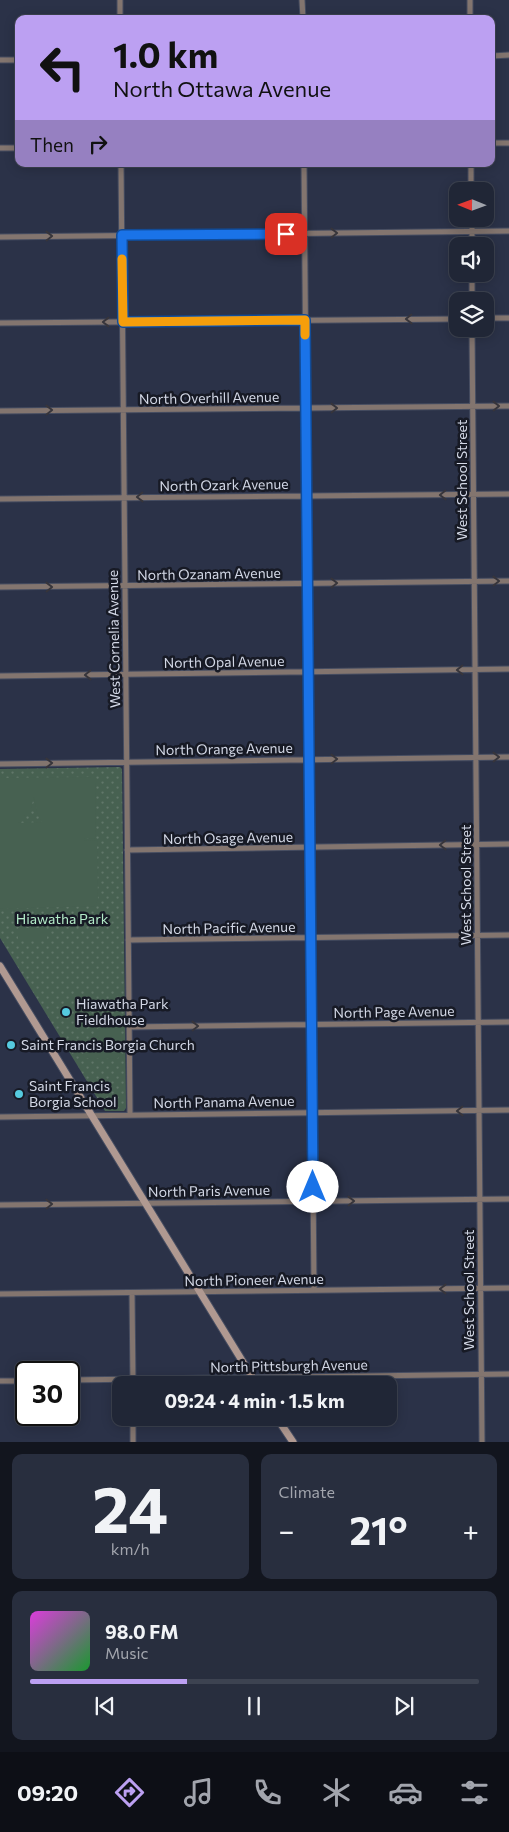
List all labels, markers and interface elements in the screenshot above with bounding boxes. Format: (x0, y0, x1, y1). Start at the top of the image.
text: 1.0 km (113, 32, 218, 75)
icon: left (30, 35, 95, 100)
text: North Ottawa Avenue (113, 75, 331, 102)
icon: right (84, 130, 112, 158)
text: Then (30, 133, 74, 156)
north arrow (449, 182, 494, 228)
map controls (449, 182, 494, 337)
pin (265, 213, 307, 255)
icon: arrive (272, 220, 300, 248)
one-way arrow (330, 228, 338, 238)
one-way arrow (45, 231, 53, 241)
button: sound (449, 237, 494, 282)
button: layers (449, 292, 494, 337)
one-way arrow (405, 314, 412, 324)
one-way arrow (102, 317, 110, 327)
street label: North Overhill Avenue (139, 388, 279, 407)
one-way arrow (492, 401, 500, 411)
one-way arrow (330, 403, 338, 413)
one-way arrow (45, 405, 53, 416)
street label: West School Street (453, 419, 470, 541)
street label: North Ozark Avenue (159, 475, 289, 494)
one-way arrow (439, 489, 447, 500)
one-way arrow (136, 492, 144, 503)
street label: North Ozanam Avenue (137, 564, 281, 583)
street label: West Cornelia Avenue (104, 570, 123, 708)
one-way arrow (492, 576, 500, 586)
one-way arrow (330, 578, 338, 589)
one-way arrow (45, 582, 53, 592)
street label: North Opal Avenue (163, 652, 285, 671)
one-way arrow (456, 665, 464, 675)
one-way arrow (84, 670, 92, 680)
street label: North Orange Avenue (155, 739, 293, 758)
one-way arrow (492, 752, 500, 762)
one-way arrow (330, 754, 338, 764)
one-way arrow (45, 758, 53, 768)
street label: West School Street (457, 824, 474, 946)
street label: North Osage Avenue (163, 828, 293, 847)
one-way arrow (439, 840, 447, 851)
park label: Hiawatha Park (16, 910, 109, 927)
street label: North Pacific Avenue (162, 918, 296, 937)
place label: Hiawatha Park Fieldhouse (76, 995, 169, 1028)
street label: North Page Avenue (333, 1002, 455, 1021)
marker: Hiawatha Park Fieldhouse (60, 1006, 72, 1018)
one-way arrow (192, 1021, 200, 1032)
place label: Saint Francis Borgia Church (21, 1036, 195, 1053)
marker: Saint Francis Borgia Church (5, 1039, 17, 1051)
place label: Saint Francis Borgia School (29, 1077, 117, 1110)
marker: Saint Francis Borgia School (13, 1088, 25, 1100)
street label: North Panama Avenue (153, 1092, 295, 1111)
one-way arrow (456, 1106, 464, 1116)
position arrow (286, 1160, 338, 1212)
street label: North Paris Avenue (148, 1181, 270, 1200)
one-way arrow (348, 1196, 355, 1206)
one-way arrow (45, 1199, 53, 1210)
street label: West School Street (460, 1229, 477, 1351)
street label: North Pioneer Avenue (184, 1270, 324, 1289)
one-way arrow (439, 1284, 446, 1294)
street label: North Pittsburgh Avenue (210, 1356, 368, 1375)
speed limit sign: 30 (15, 1361, 80, 1426)
text: 09:24 · 4 min · 1.5 km (164, 1389, 345, 1412)
text: 24 (92, 1467, 168, 1546)
text: Climate (279, 1482, 335, 1501)
text: 21° (349, 1506, 408, 1553)
text: − (279, 1513, 294, 1547)
text: + (463, 1513, 479, 1547)
text: km/h (111, 1539, 150, 1558)
text: 98.0 FM (105, 1620, 179, 1643)
text: Music (105, 1643, 149, 1662)
icon: previous (91, 1692, 119, 1720)
icon: pause (240, 1692, 268, 1720)
icon: next (390, 1692, 418, 1720)
icon: directions (112, 1775, 147, 1810)
icon: music (181, 1775, 216, 1810)
icon: phone (250, 1775, 285, 1810)
icon: climate (319, 1775, 354, 1810)
icon: car (388, 1775, 423, 1810)
icon: filters (457, 1775, 492, 1810)
text: 09:20 (17, 1779, 78, 1806)

